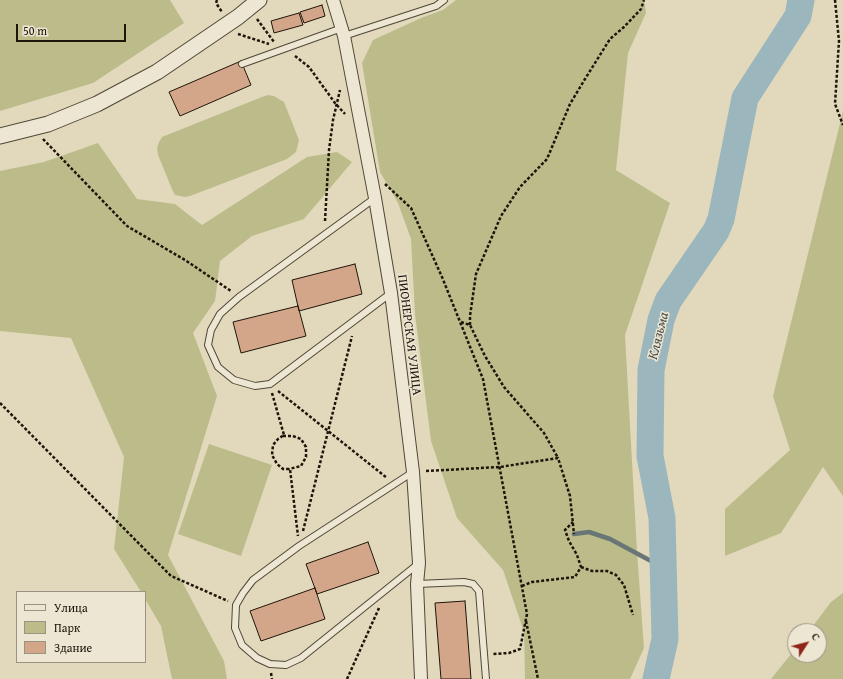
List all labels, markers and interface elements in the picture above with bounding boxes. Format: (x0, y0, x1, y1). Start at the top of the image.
scale bar (18, 16, 128, 42)
text: 50 m (23, 22, 47, 39)
street label: ПИОНЕРСКАЯ УЛИЦА (394, 274, 424, 396)
water label: Клязьма (645, 311, 673, 361)
legend (16, 591, 146, 663)
text: Улица (54, 599, 88, 616)
text: Парк (54, 619, 80, 636)
north arrow (787, 623, 827, 663)
text: С (808, 629, 824, 644)
text: Здание (54, 639, 92, 656)

